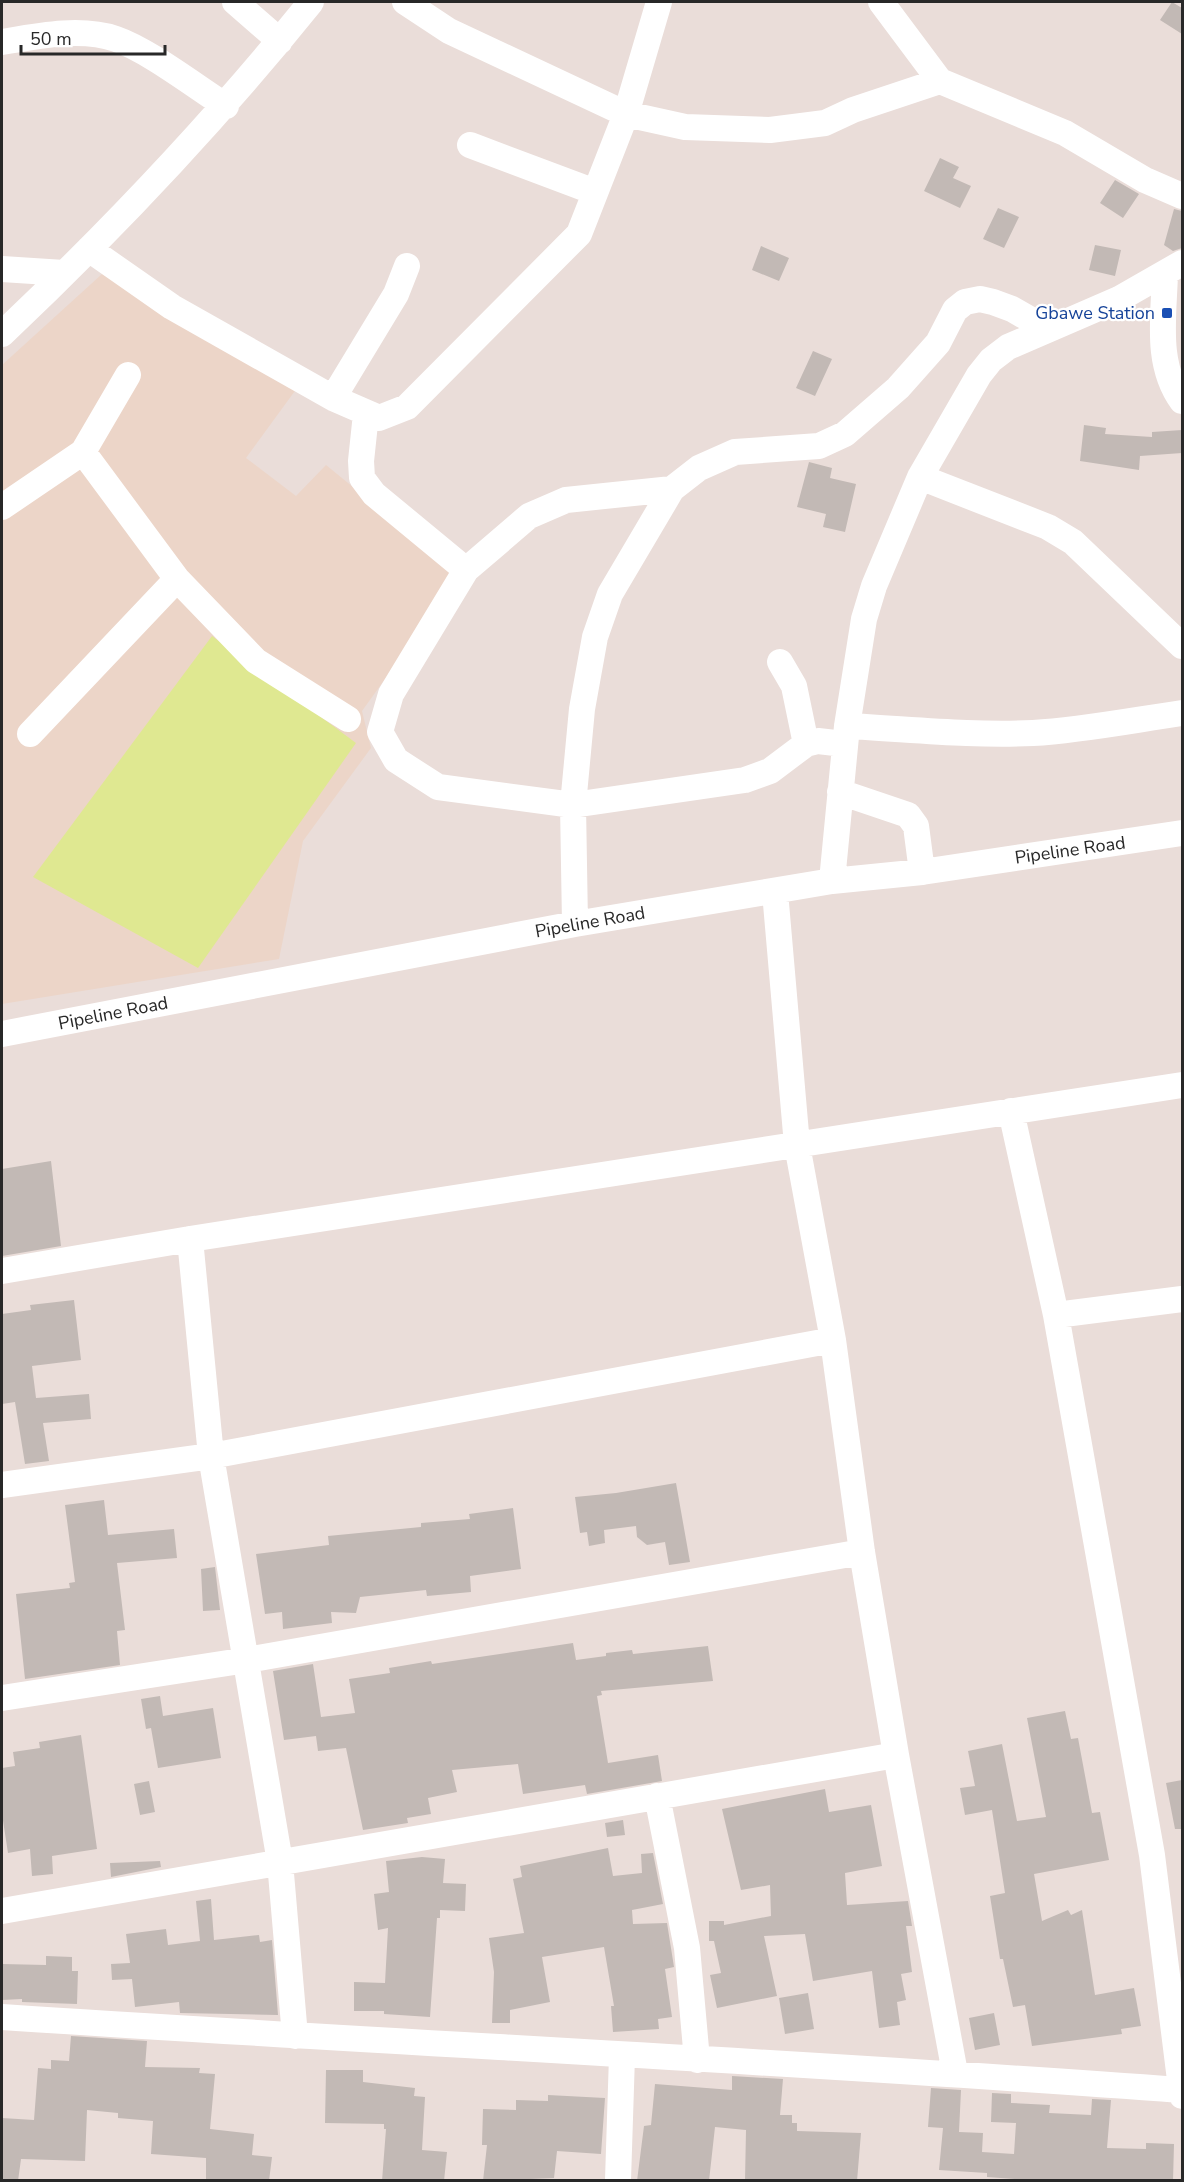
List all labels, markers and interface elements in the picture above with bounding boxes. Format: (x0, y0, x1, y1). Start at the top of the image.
scale bar (21, 18, 165, 56)
text: 50 m (30, 27, 72, 51)
place label: Gbawe Station (1035, 301, 1155, 325)
marker: Gbawe Station (1160, 306, 1174, 320)
street label: Pipeline Road (1013, 830, 1127, 870)
street label: Pipeline Road (533, 901, 647, 943)
street label: Pipeline Road (56, 991, 170, 1035)

